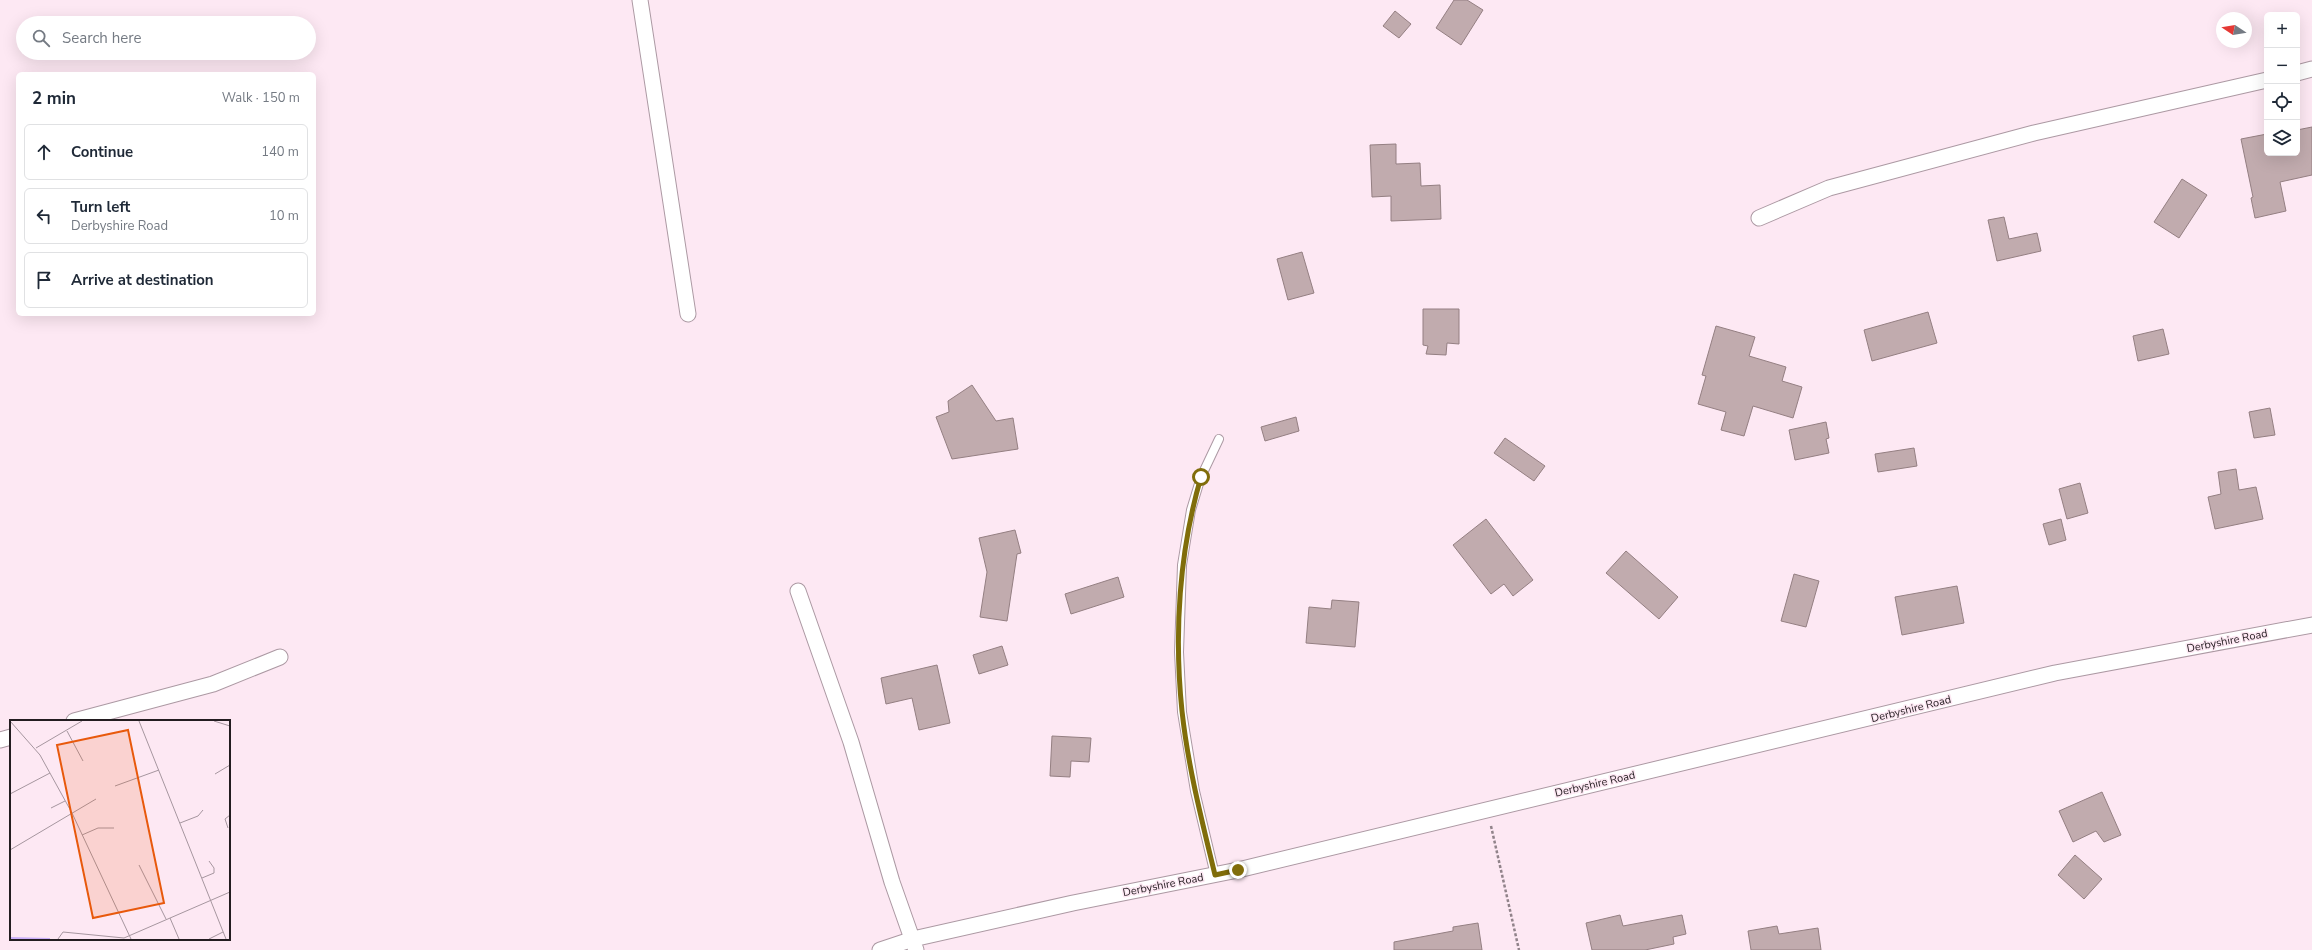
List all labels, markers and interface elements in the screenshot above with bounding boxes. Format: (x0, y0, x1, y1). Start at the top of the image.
north arrow (2216, 12, 2252, 48)
map controls (2264, 12, 2300, 156)
button: + (2264, 12, 2300, 48)
search box (16, 16, 316, 60)
icon: search (30, 27, 52, 49)
text: Search here (62, 28, 142, 48)
button: − (2264, 48, 2300, 84)
button: locate (2264, 84, 2300, 120)
text: 2 min (32, 87, 76, 110)
text: Walk · 150 m (222, 89, 300, 107)
button: layers (2264, 120, 2300, 156)
icon: ahead (33, 141, 55, 163)
text: Continue (71, 142, 133, 162)
text: 140 m (261, 143, 299, 161)
text: Turn left (71, 197, 130, 217)
icon: left (33, 205, 55, 227)
text: 10 m (269, 207, 299, 225)
text: Derbyshire Road (71, 217, 168, 235)
icon: arrive (33, 269, 55, 291)
text: Arrive at destination (71, 270, 214, 290)
route start (1192, 468, 1210, 486)
street label: Derbyshire Road (2185, 626, 2269, 656)
street label: Derbyshire Road (1869, 692, 1953, 726)
inset map (10, 720, 230, 940)
street label: Derbyshire Road (1553, 767, 1637, 801)
route end (1229, 861, 1247, 879)
street label: Derbyshire Road (1121, 870, 1205, 900)

